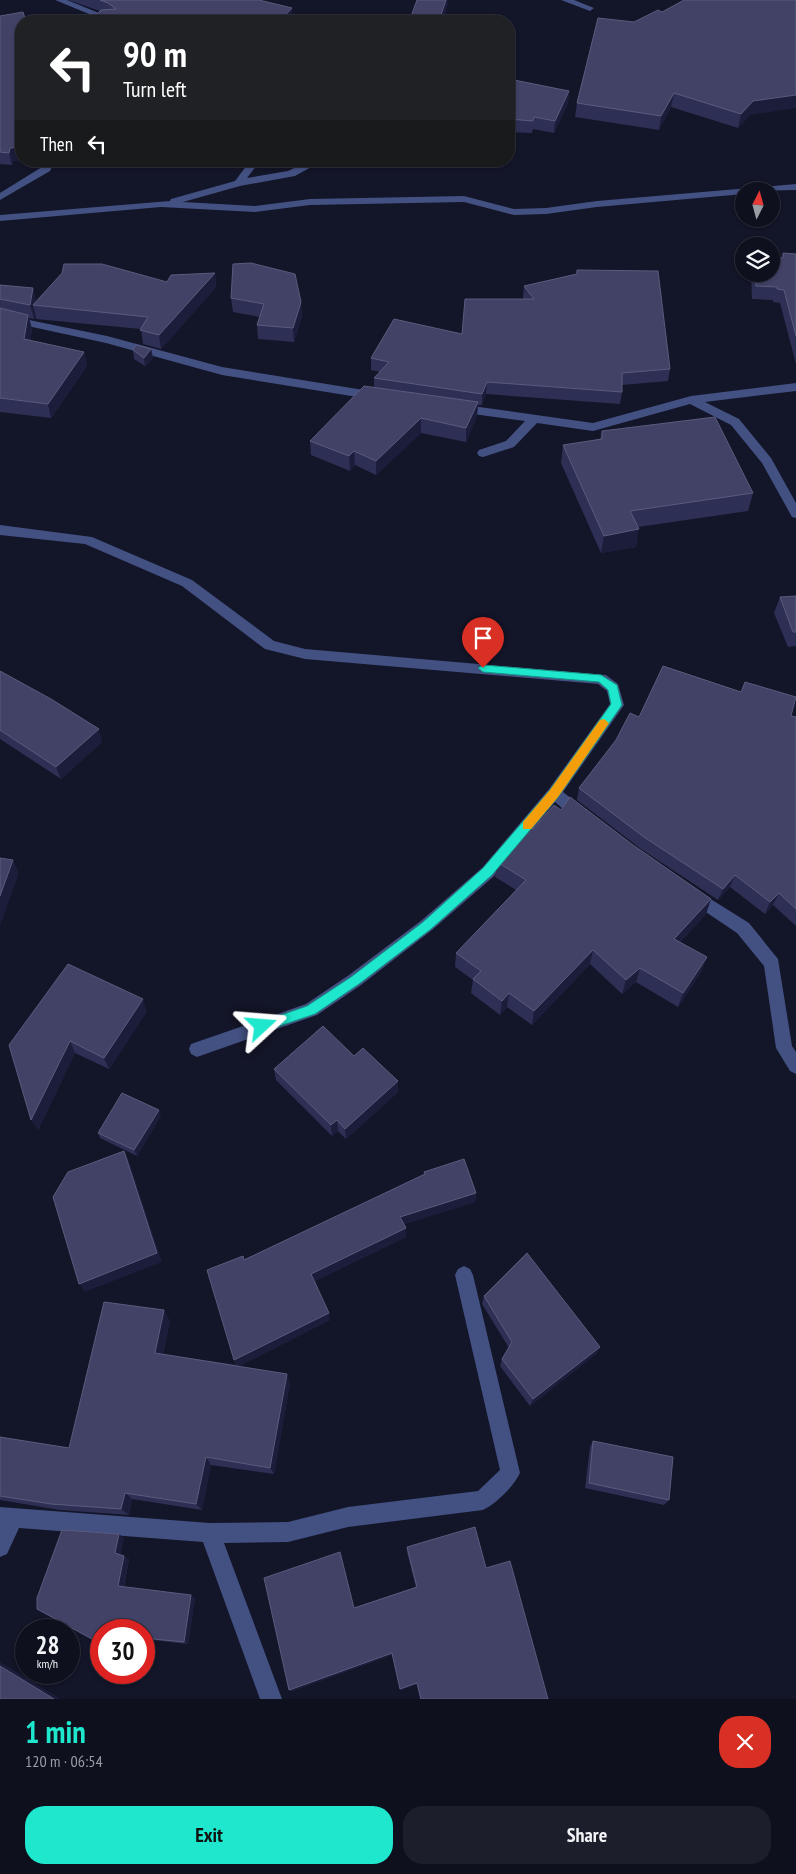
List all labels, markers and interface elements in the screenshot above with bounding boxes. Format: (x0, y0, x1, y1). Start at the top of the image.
text: 90 m (123, 31, 187, 77)
icon: left (40, 35, 105, 100)
text: Turn left (123, 75, 187, 103)
icon: left (83, 130, 111, 158)
text: Then (40, 132, 73, 156)
north arrow (735, 182, 780, 228)
map controls (735, 182, 780, 282)
button: layers (735, 237, 780, 282)
pin (462, 617, 504, 668)
icon: arrive (469, 624, 497, 652)
position arrow (235, 999, 287, 1051)
speed limit sign: 30 (90, 1619, 155, 1684)
text: 28 (36, 1629, 59, 1661)
text: km/h (37, 1656, 58, 1671)
text: 1 min (25, 1712, 86, 1751)
button: close (719, 1716, 771, 1768)
text: 120 m · 06:54 (25, 1751, 103, 1771)
button: Exit (25, 1806, 393, 1864)
button: Share (403, 1806, 771, 1864)

